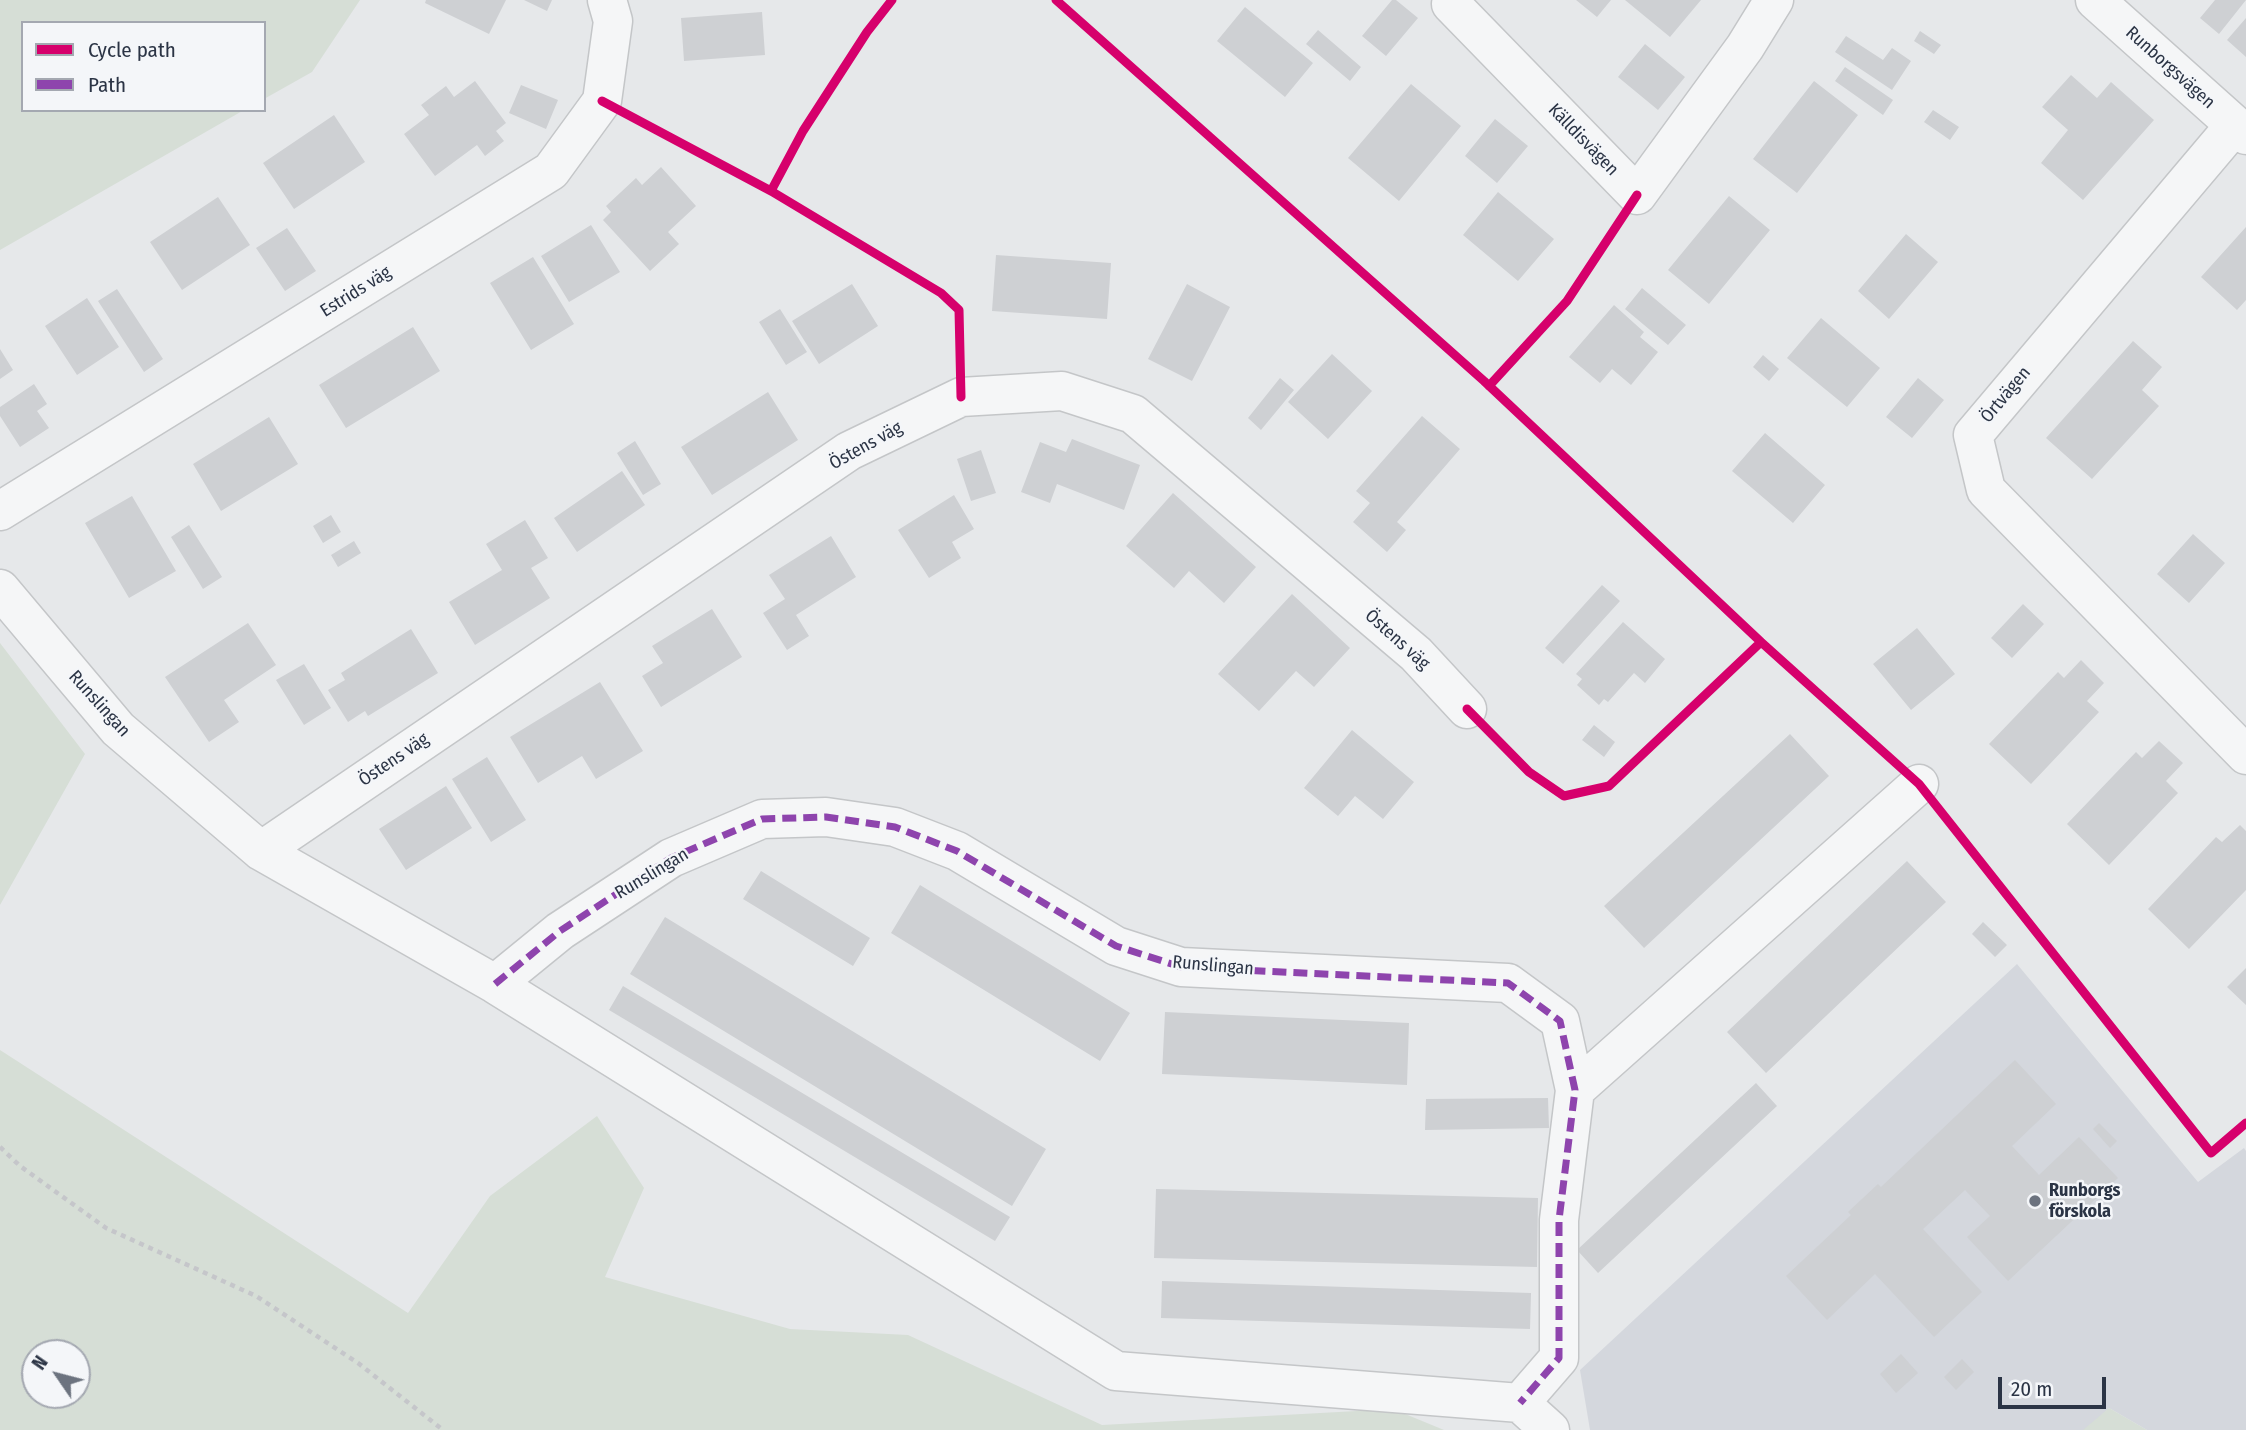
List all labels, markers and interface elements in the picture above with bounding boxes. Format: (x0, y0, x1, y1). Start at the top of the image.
legend (21, 21, 266, 112)
street label: Runborgsvägen (2121, 22, 2219, 114)
text: Cycle path (88, 37, 176, 63)
text: Path (88, 72, 126, 98)
street label: Källdisvägen (1543, 99, 1623, 181)
street label: Estrids väg (317, 262, 395, 322)
street label: Örtvägen (1976, 363, 2036, 427)
street label: Östens väg (826, 417, 906, 475)
street label: Östens väg (1360, 605, 1434, 675)
street label: Runslingan (64, 666, 134, 742)
street label: Östens väg (355, 729, 433, 791)
street label: Runslingan (611, 844, 693, 904)
street label: Runslingan (1171, 952, 1255, 980)
place label: Runborgs förskola (2049, 1180, 2120, 1222)
marker: Runborgs förskola (2027, 1193, 2043, 1209)
north arrow (21, 1339, 91, 1409)
text: N (27, 1352, 53, 1374)
scale bar (2001, 1364, 2110, 1408)
text: 20 m (2011, 1376, 2052, 1402)

